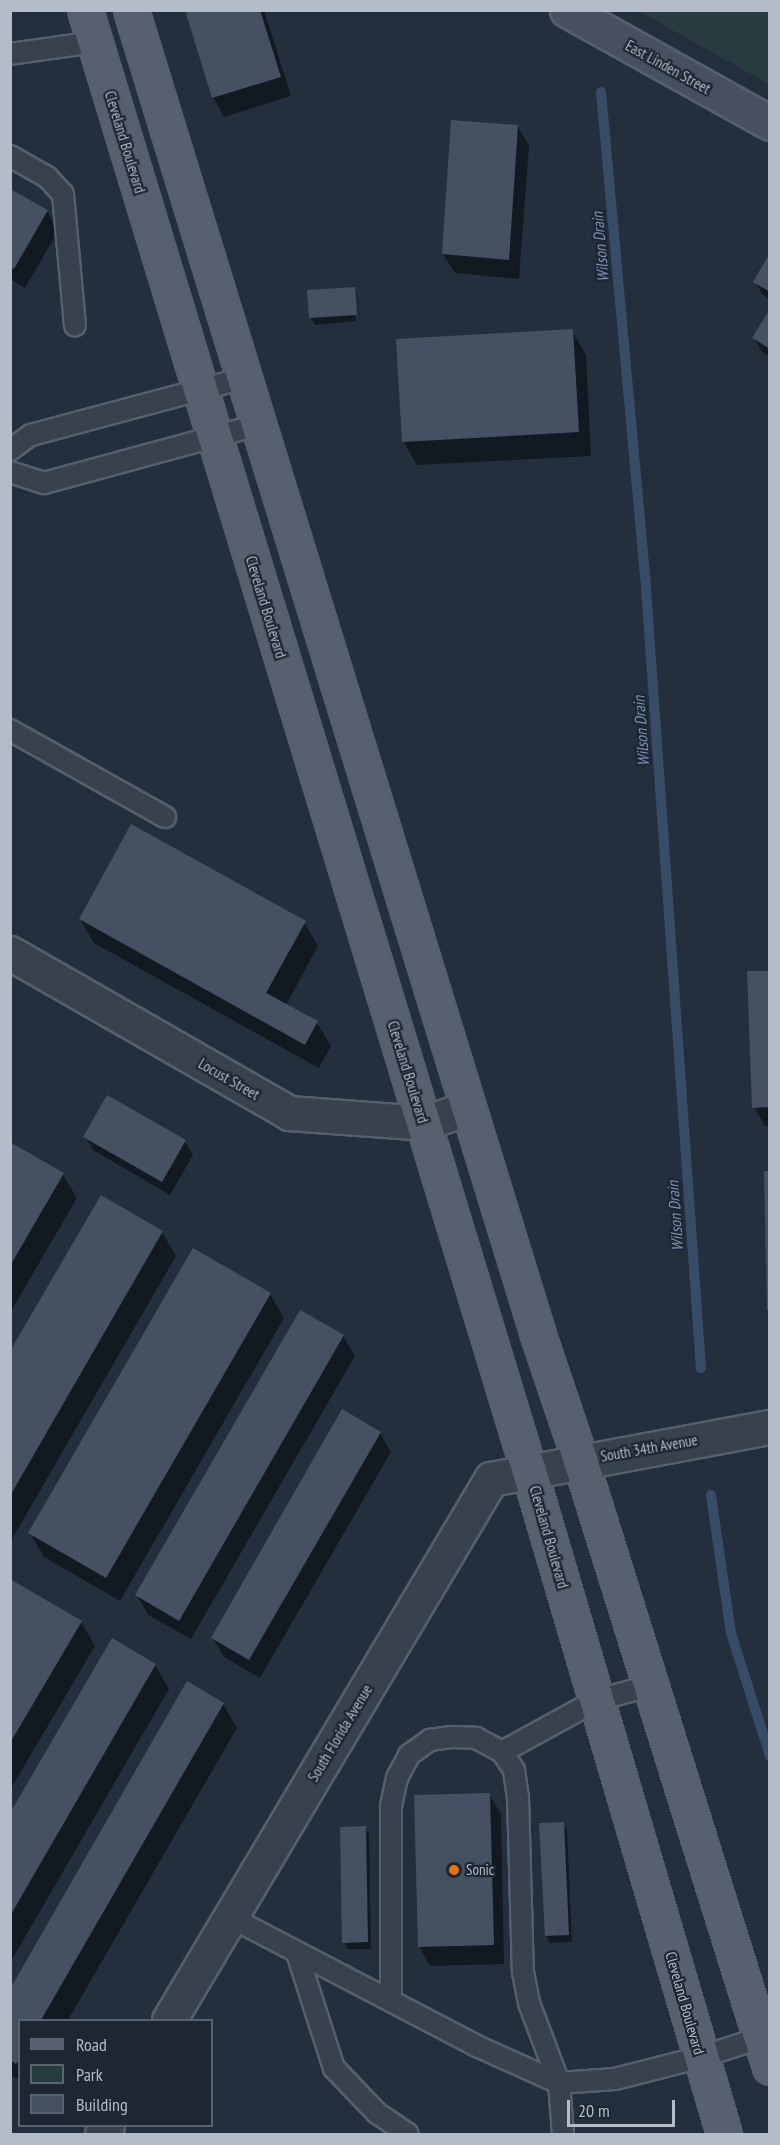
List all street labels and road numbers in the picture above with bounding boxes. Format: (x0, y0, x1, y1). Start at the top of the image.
street label: East Linden Street (622, 36, 714, 98)
street label: Cleveland Boulevard (101, 89, 149, 195)
street label: Cleveland Boulevard (242, 554, 290, 660)
street label: Cleveland Boulevard (384, 1019, 432, 1125)
street label: Locust Street (195, 1054, 263, 1104)
street label: South 34th Avenue (599, 1431, 699, 1465)
street label: Cleveland Boulevard (526, 1484, 572, 1590)
street label: South Florida Avenue (304, 1681, 376, 1785)
street label: Cleveland Boulevard (662, 1950, 708, 2056)

